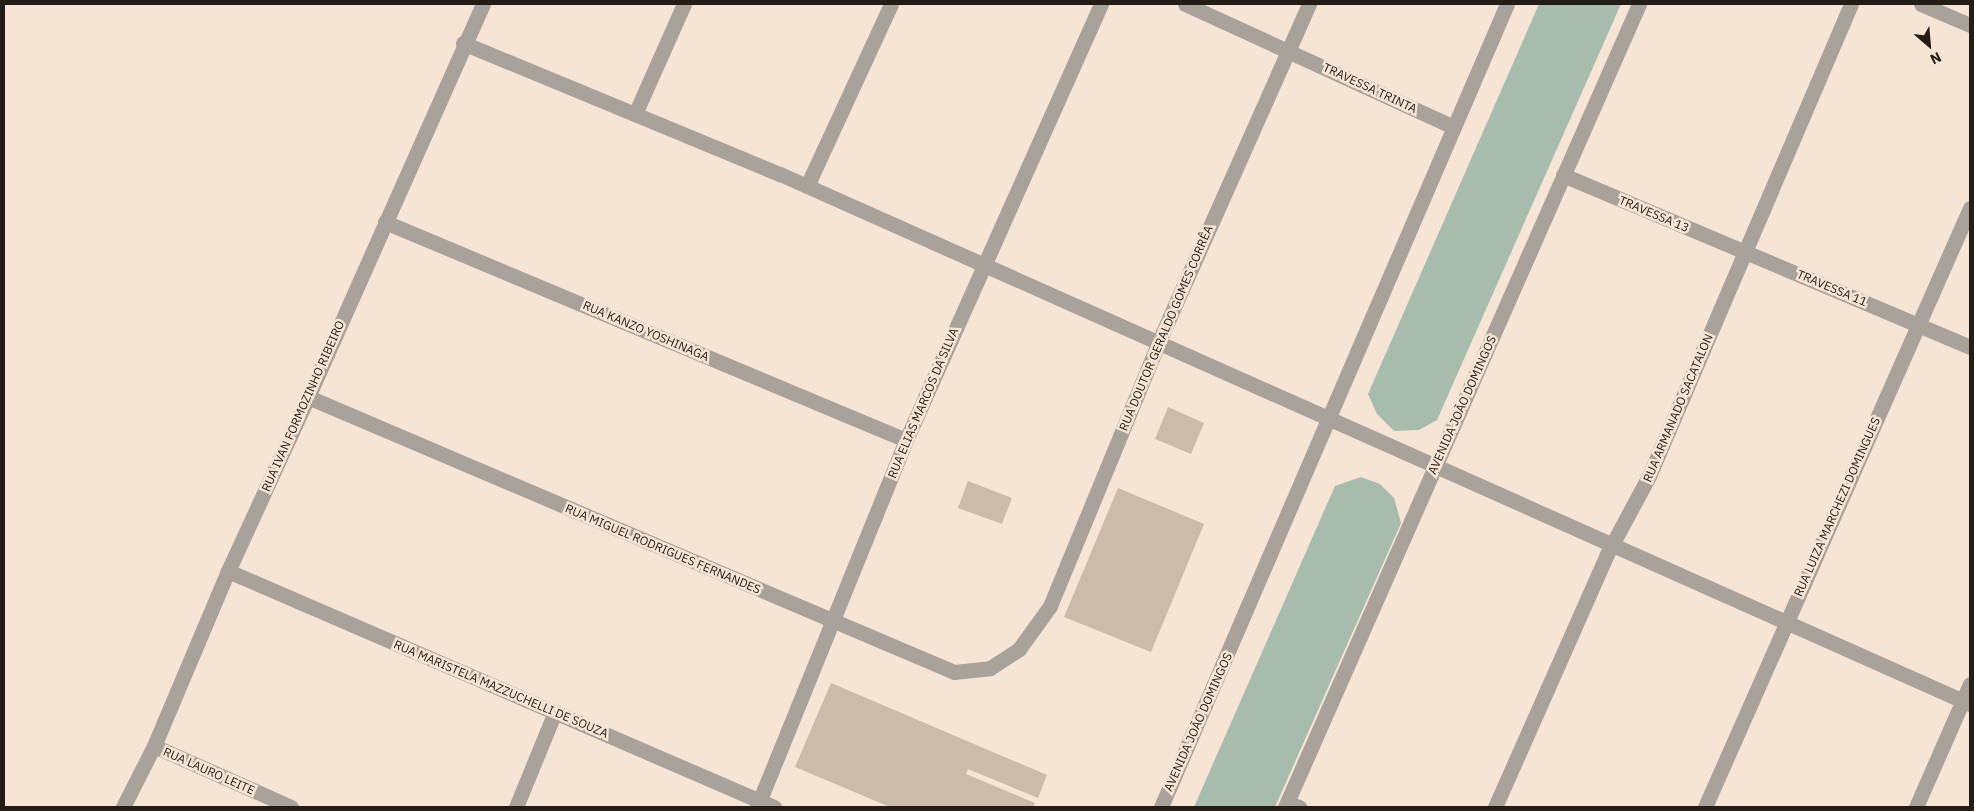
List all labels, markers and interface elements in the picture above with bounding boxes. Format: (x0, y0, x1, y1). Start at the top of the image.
north arrow (1904, 20, 1954, 70)
text: N (1927, 48, 1944, 69)
street label: TRAVESSA TRINTA (1321, 60, 1419, 116)
street label: TRAVESSA 13 (1617, 193, 1691, 235)
street label: RUA DOUTOR GERALDO GOMES CORRÊA (1116, 223, 1216, 433)
street label: TRAVESSA 11 (1795, 267, 1869, 309)
street label: RUA KANZO YOSHINAGA (581, 298, 711, 364)
street label: RUA IVAN FORMOZINHO RIBEIRO (259, 318, 347, 494)
street label: RUA ELIAS MARCOS DA SILVA (885, 326, 961, 480)
street label: RUA ARMANADO SACATALON (1640, 332, 1716, 484)
street label: AVENIDA JOÃO DOMINGOS (1425, 334, 1499, 476)
street label: RUA LUIZA MARCHEZI DOMINGUES (1791, 415, 1883, 599)
street label: RUA MIGUEL RODRIGUES FERNANDES (563, 501, 763, 597)
street label: RUA MARISTELA MAZZUCHELLI DE SOUZA (392, 637, 610, 741)
street label: AVENIDA JOÃO DOMINGOS (1161, 651, 1235, 793)
street label: RUA LAURO LEITE (161, 744, 257, 798)

